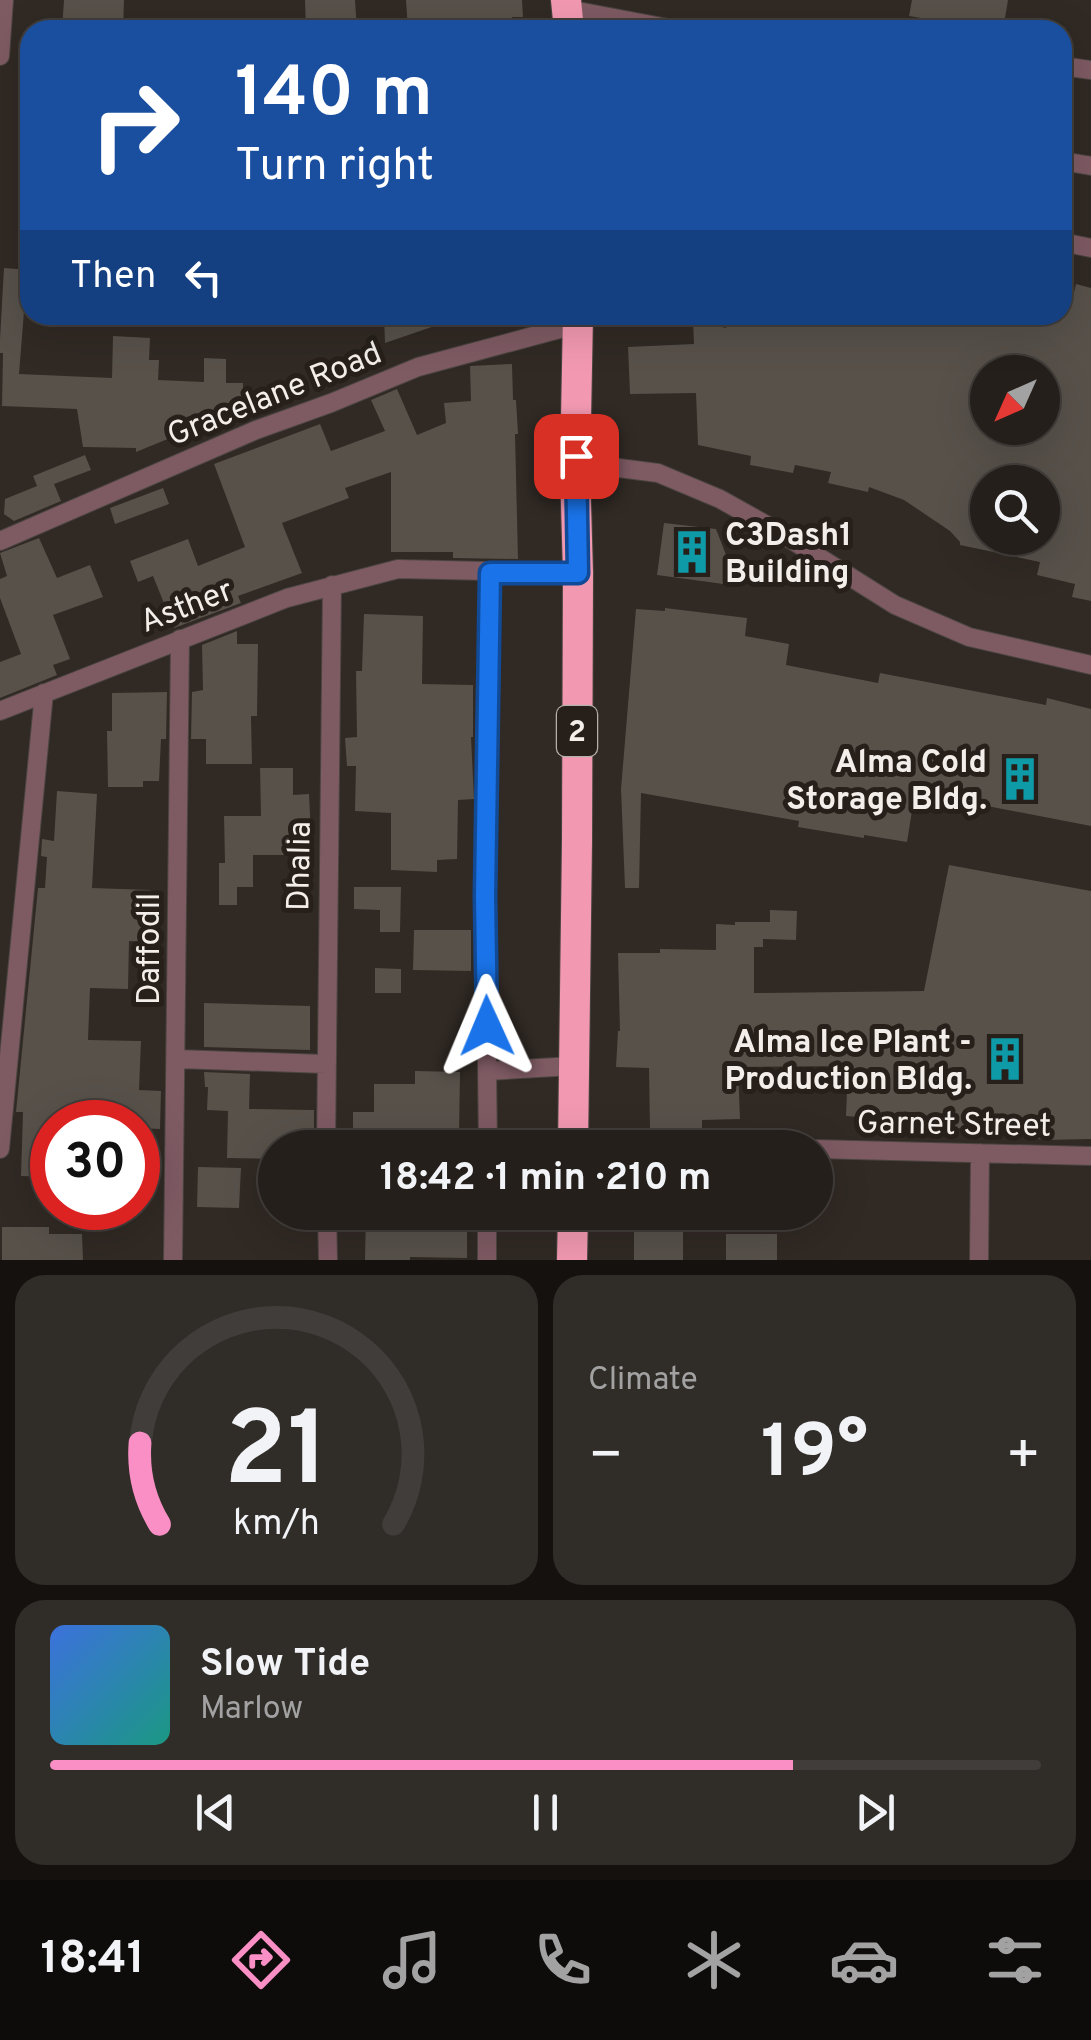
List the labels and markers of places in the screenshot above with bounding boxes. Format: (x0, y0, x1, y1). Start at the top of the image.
pin (534, 414, 619, 499)
place label: C3Dash1 Building (725, 517, 852, 594)
building icon: C3Dash1 Building (668, 528, 716, 576)
place label: Alma Cold Storage Bldg. (786, 744, 987, 821)
building icon: Alma Cold Storage Bldg. (996, 755, 1044, 803)
place label: Alma Ice Plant - Production Bldg. (724, 1024, 972, 1101)
building icon: Alma Ice Plant - Production Bldg. (981, 1035, 1029, 1083)

